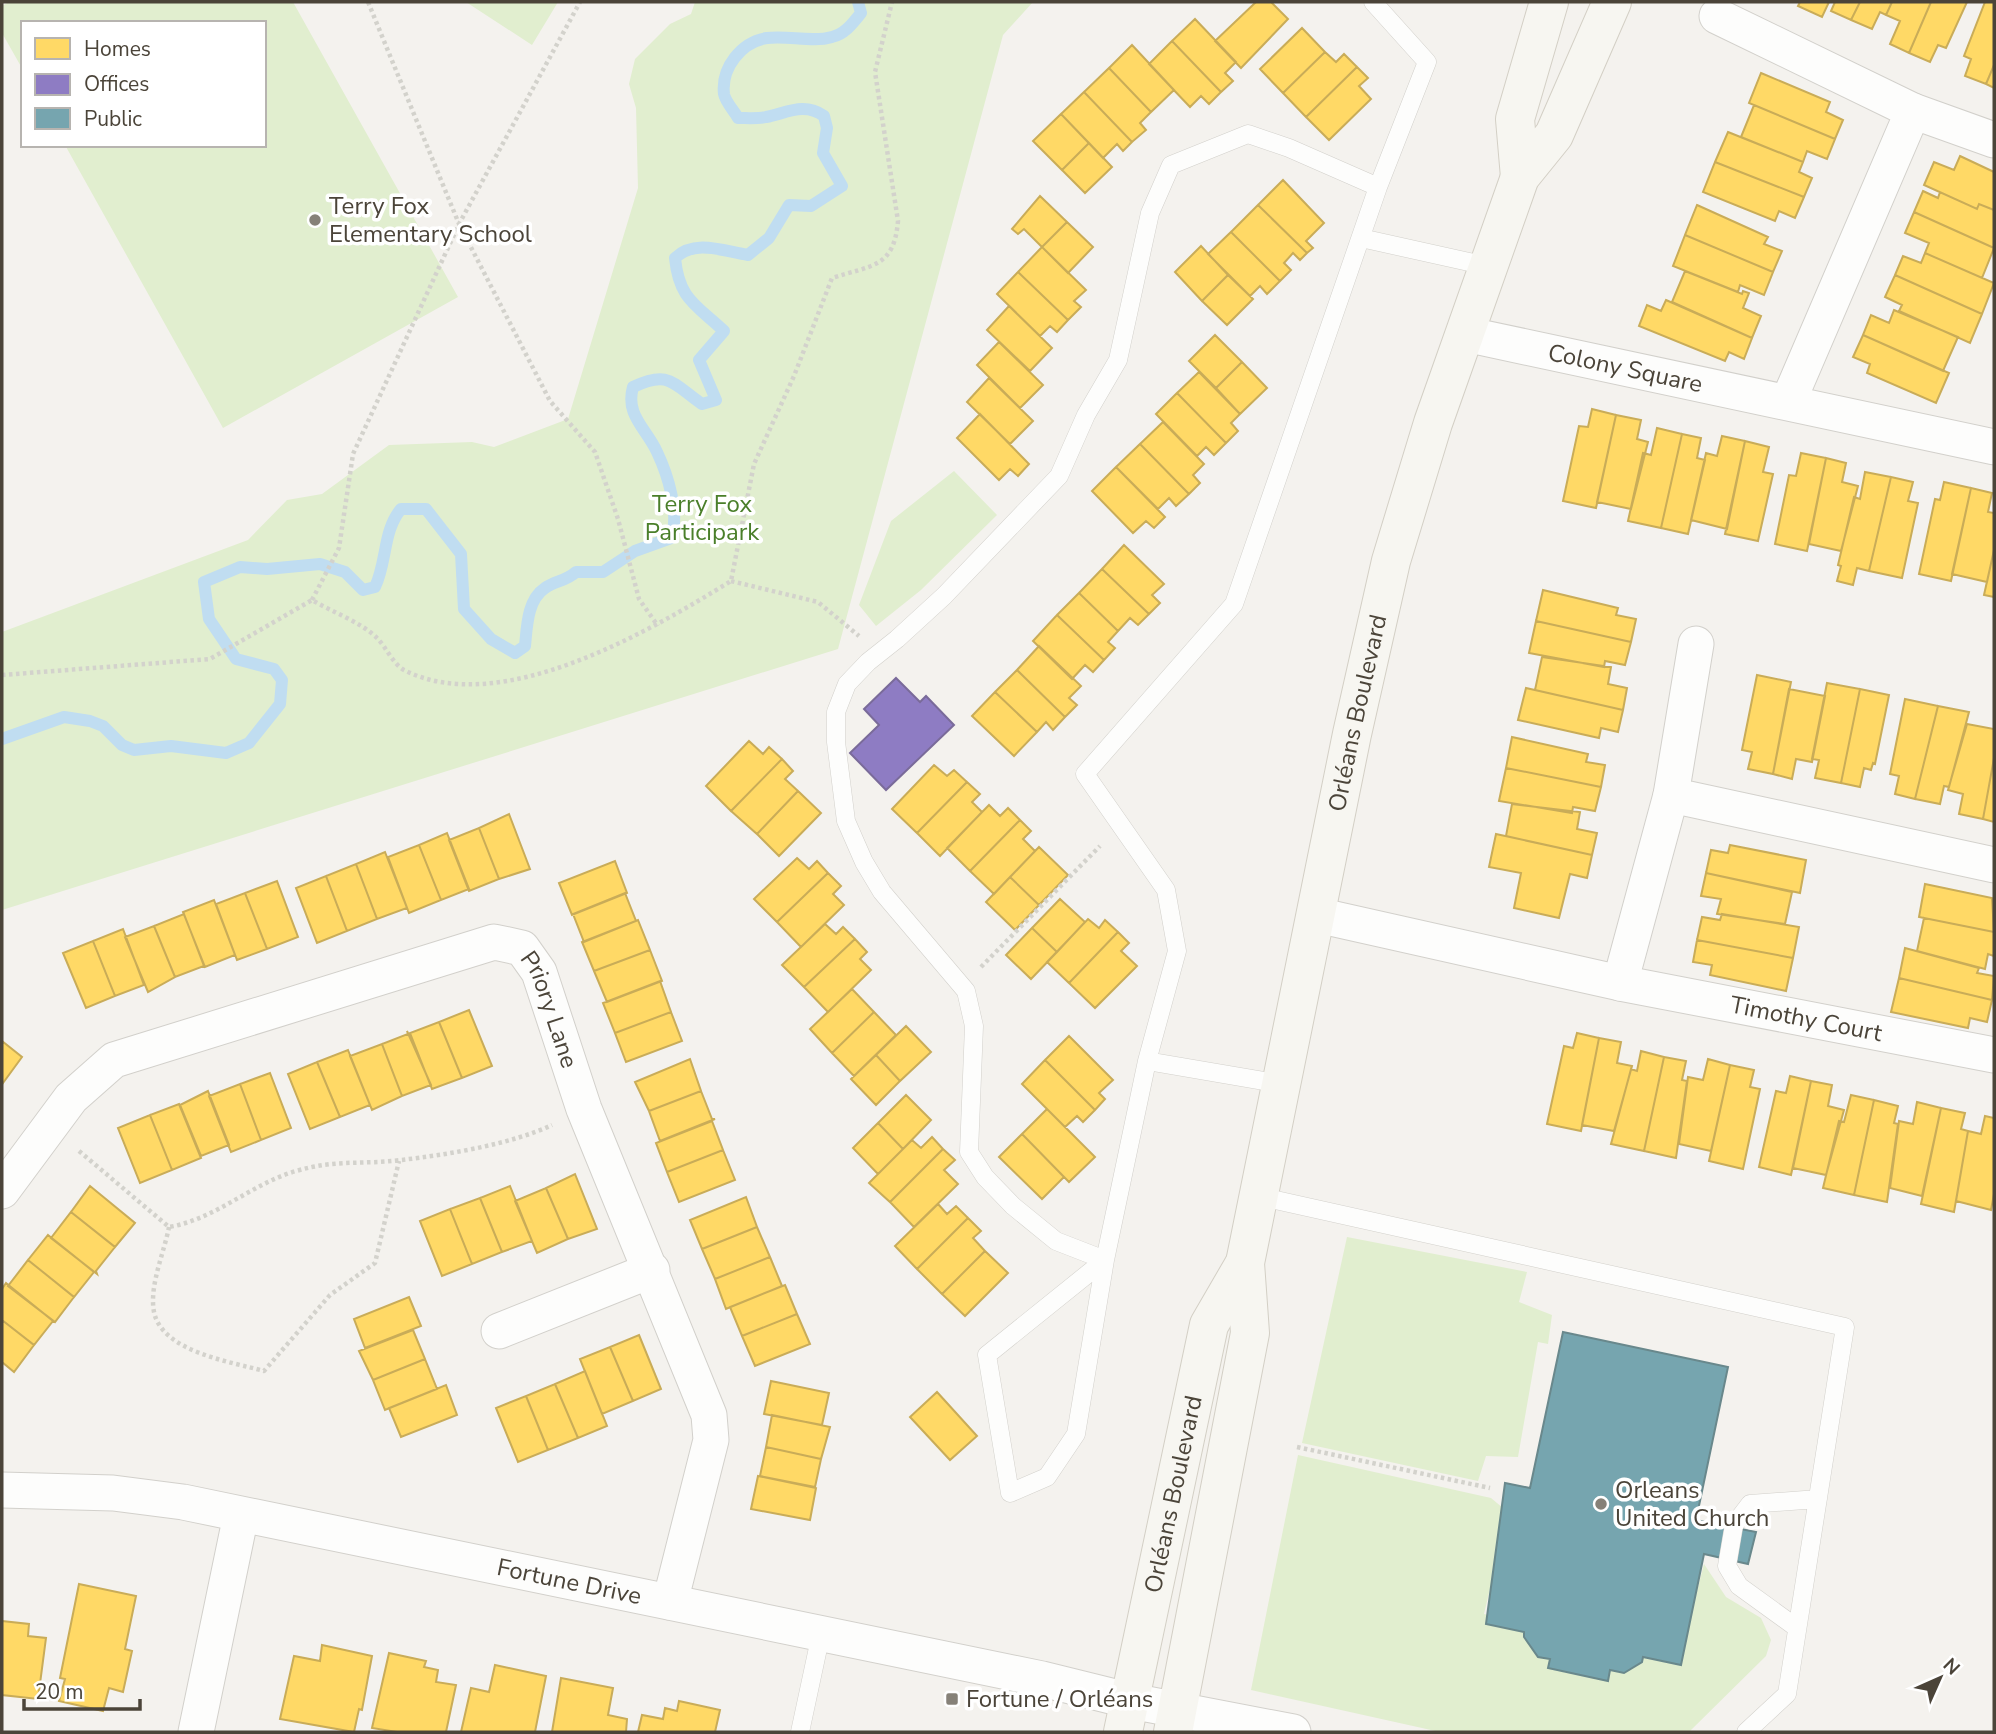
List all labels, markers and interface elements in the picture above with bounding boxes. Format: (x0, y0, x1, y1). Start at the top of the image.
legend (21, 21, 266, 147)
text: Homes (84, 35, 151, 63)
text: Offices (84, 70, 149, 98)
text: Public (84, 105, 142, 133)
place label: Terry Fox Elementary School (329, 190, 532, 250)
marker: Terry Fox Elementary School (307, 212, 323, 228)
street label: Colony Square (1545, 336, 1706, 400)
park label: Terry Fox Participark (645, 488, 760, 548)
street label: Orléans Boulevard (1321, 611, 1394, 814)
street label: Priory Lane (513, 944, 585, 1072)
street label: Timothy Court (1727, 989, 1885, 1049)
street label: Orléans Boulevard (1137, 1393, 1210, 1596)
place label: Orleans United Church (1615, 1474, 1769, 1534)
marker: Orleans United Church (1593, 1496, 1609, 1512)
street label: Fortune Drive (494, 1551, 644, 1612)
north arrow (1905, 1643, 1975, 1713)
text: N (1937, 1652, 1966, 1681)
scale bar (24, 1668, 140, 1712)
text: 20 m (35, 1678, 84, 1706)
place label: Fortune / Orléans (966, 1683, 1153, 1715)
marker: Fortune / Orléans (944, 1691, 960, 1707)

